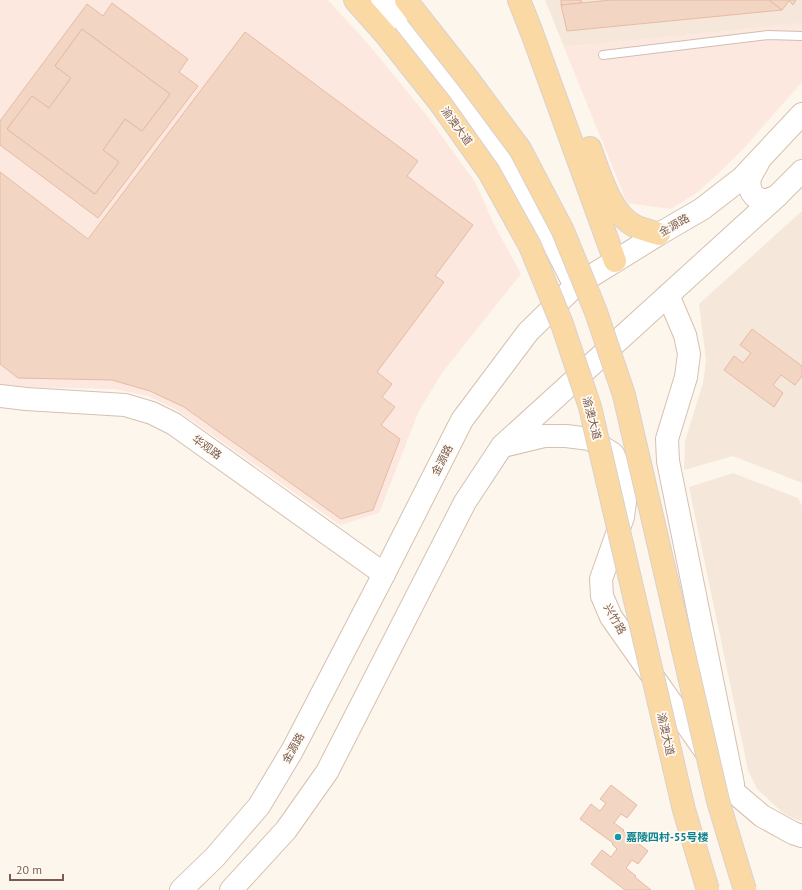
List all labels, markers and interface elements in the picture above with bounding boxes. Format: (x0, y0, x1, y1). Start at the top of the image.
street label: 渝澳大道 (438, 104, 476, 148)
street label: 金源路 (656, 211, 692, 239)
street label: 渝澳大道 (580, 395, 604, 441)
street label: 华观路 (189, 432, 225, 462)
street label: 金源路 (428, 442, 456, 478)
street label: 兴竹路 (601, 601, 629, 637)
street label: 渝澳大道 (654, 711, 678, 757)
street label: 金源路 (279, 730, 307, 766)
place label: 嘉陵四村-55号楼 (626, 830, 708, 844)
marker: 嘉陵四村-55号楼 (613, 832, 623, 842)
scale bar (10, 856, 63, 882)
text: 20 m (16, 862, 42, 877)

